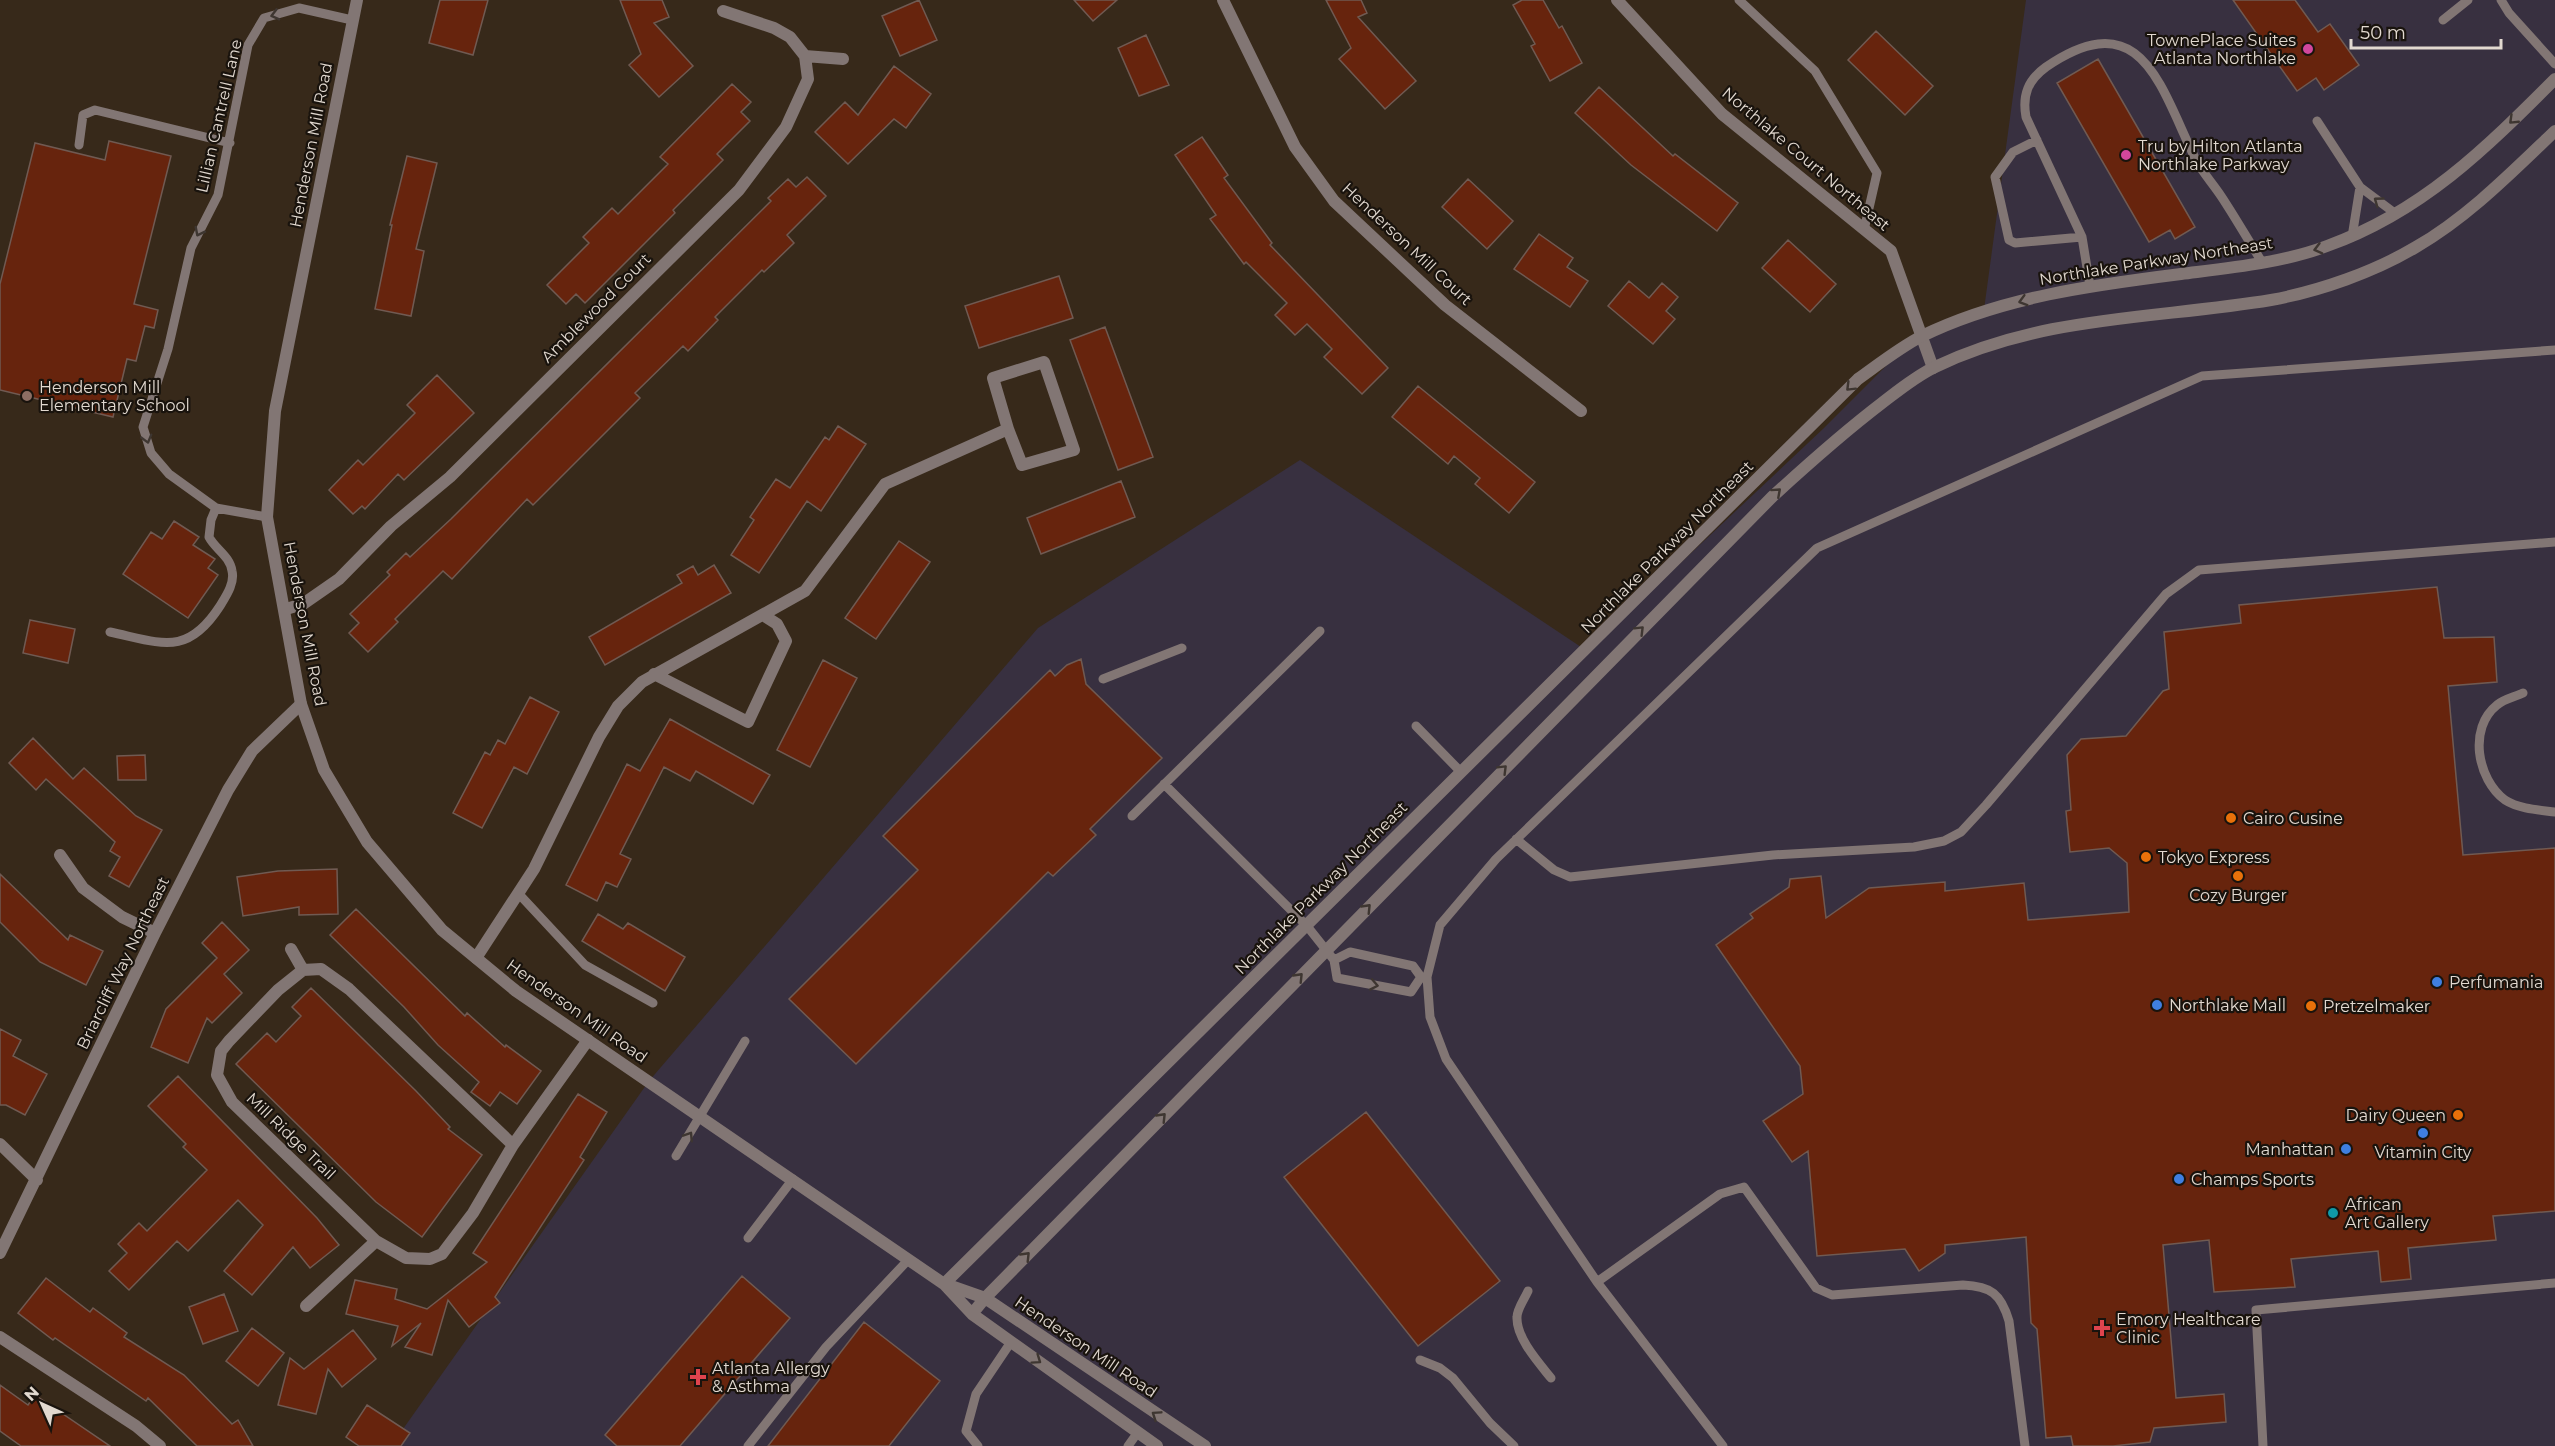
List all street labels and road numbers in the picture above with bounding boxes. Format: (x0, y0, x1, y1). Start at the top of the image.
street label: Lillian Cantrell Lane (192, 37, 246, 195)
street label: Henderson Mill Road (286, 61, 336, 229)
street label: Northlake Court Northeast (1718, 83, 1894, 235)
street label: Henderson Mill Court (1338, 179, 1476, 309)
street label: Northlake Parkway Northeast (2038, 233, 2274, 289)
street label: Amblewood Court (537, 249, 655, 367)
street label: Northlake Parkway Northeast (1577, 457, 1757, 637)
street label: Henderson Mill Road (280, 540, 330, 708)
street label: Northlake Parkway Northeast (1231, 798, 1411, 978)
street label: Briarcliff Way Northeast (73, 873, 173, 1053)
street label: Henderson Mill Road (503, 955, 651, 1067)
street label: Mill Ridge Trail (242, 1089, 340, 1183)
street label: Henderson Mill Road (1011, 1292, 1161, 1402)

